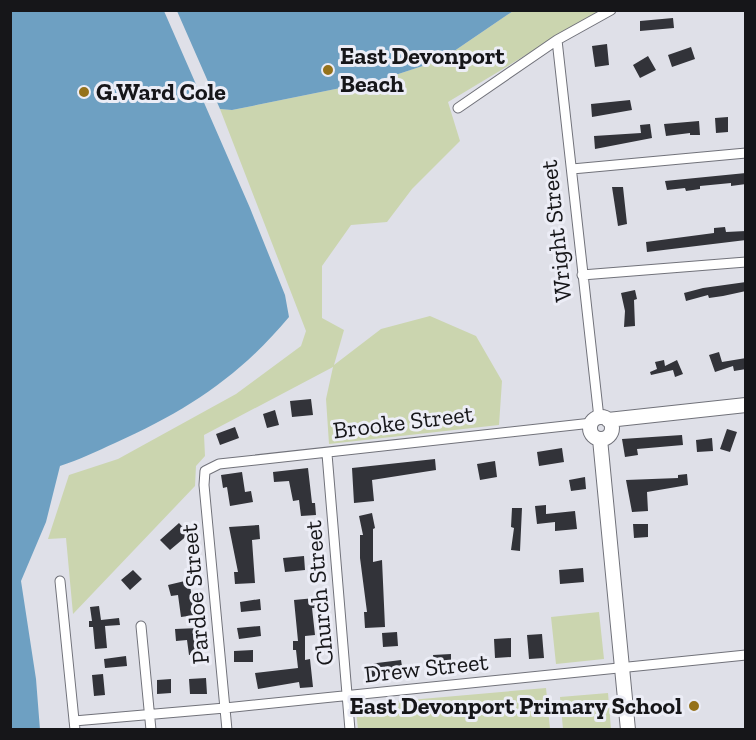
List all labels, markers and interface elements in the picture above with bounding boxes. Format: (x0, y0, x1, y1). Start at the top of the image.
place label: East Devonport Beach (340, 41, 505, 98)
marker: East Devonport Beach (321, 63, 335, 77)
place label: G.Ward Cole (96, 77, 226, 106)
marker: G.Ward Cole (77, 85, 91, 99)
street label: Wright Street (534, 159, 577, 303)
street label: Brooke Street (331, 398, 475, 445)
street label: Church Street (298, 519, 339, 667)
street label: Pardoe Street (174, 523, 215, 665)
street label: Drew Street (362, 647, 490, 688)
place label: East Devonport Primary School (350, 691, 682, 720)
marker: East Devonport Primary School (687, 699, 701, 713)

